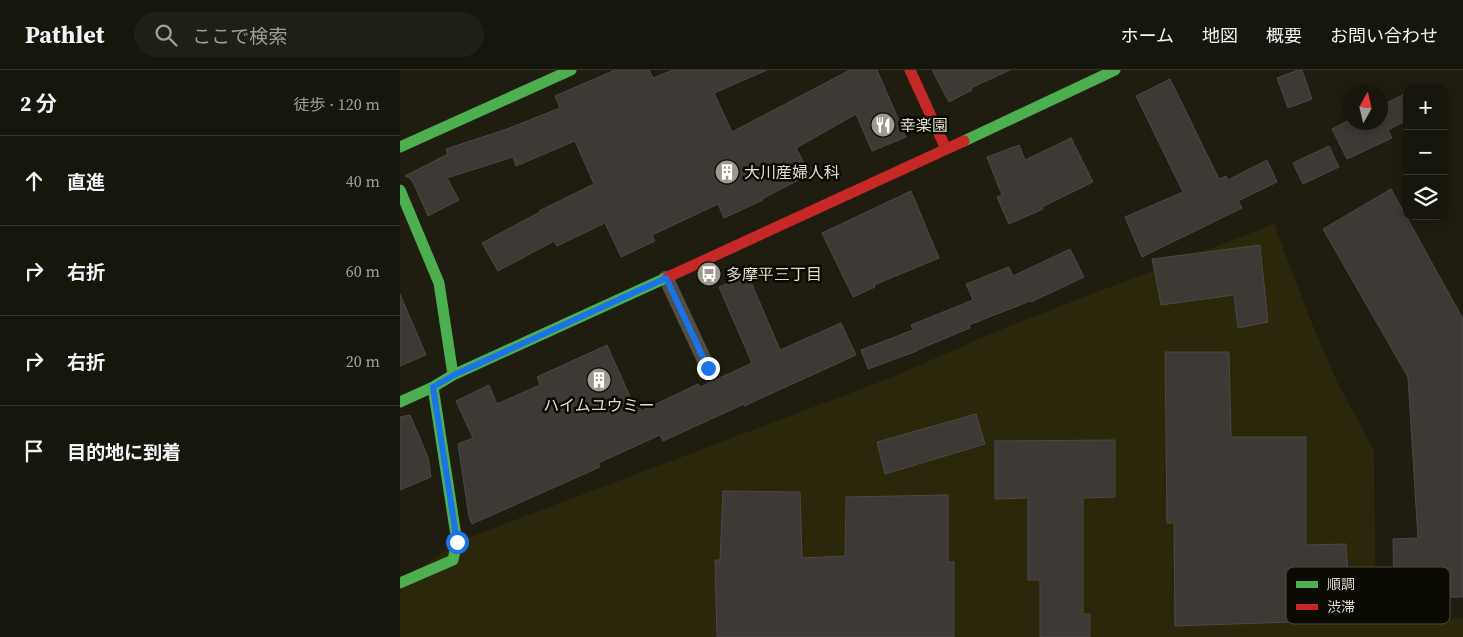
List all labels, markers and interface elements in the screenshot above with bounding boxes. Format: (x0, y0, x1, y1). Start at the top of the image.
search box (134, 12, 484, 57)
text: Pathlet (25, 18, 104, 51)
icon: search (152, 21, 180, 49)
text: ここで検索 (192, 23, 287, 49)
text: ホーム (1121, 23, 1174, 48)
text: 地図 (1202, 23, 1238, 48)
text: 概要 (1266, 23, 1302, 48)
text: お問い合わせ (1330, 23, 1438, 48)
north arrow (1343, 85, 1388, 130)
map controls (1403, 85, 1448, 220)
button: + (1403, 85, 1448, 130)
text: 2 分 (20, 89, 57, 118)
text: 徒歩 · 120 m (294, 93, 380, 115)
restaurant icon: 幸楽園 (870, 112, 896, 138)
place label: 幸楽園 (900, 114, 948, 136)
button: − (1403, 130, 1448, 175)
building icon: 大川産婦人科 (714, 159, 740, 185)
place label: 大川産婦人科 (744, 161, 840, 183)
icon: ahead (20, 167, 48, 195)
text: 直進 (67, 169, 105, 195)
text: 40 m (346, 170, 380, 192)
button: layers (1403, 175, 1448, 220)
icon: right (20, 257, 48, 285)
text: 右折 (67, 259, 105, 285)
text: 60 m (346, 260, 380, 282)
bus stop icon: 多摩平三丁目 (696, 261, 722, 287)
place label: 多摩平三丁目 (726, 263, 822, 285)
icon: right (20, 347, 48, 375)
text: 右折 (67, 349, 105, 375)
text: 20 m (346, 350, 380, 372)
route end (697, 357, 720, 380)
building icon: ハイムユウミー (586, 367, 612, 393)
place label: ハイムユウミー (543, 394, 655, 416)
icon: arrive (20, 437, 48, 465)
text: 目的地に到着 (67, 439, 181, 465)
route start (446, 531, 469, 554)
legend (1286, 567, 1450, 624)
text: 順調 (1327, 574, 1355, 594)
text: 渋滞 (1327, 597, 1355, 617)

